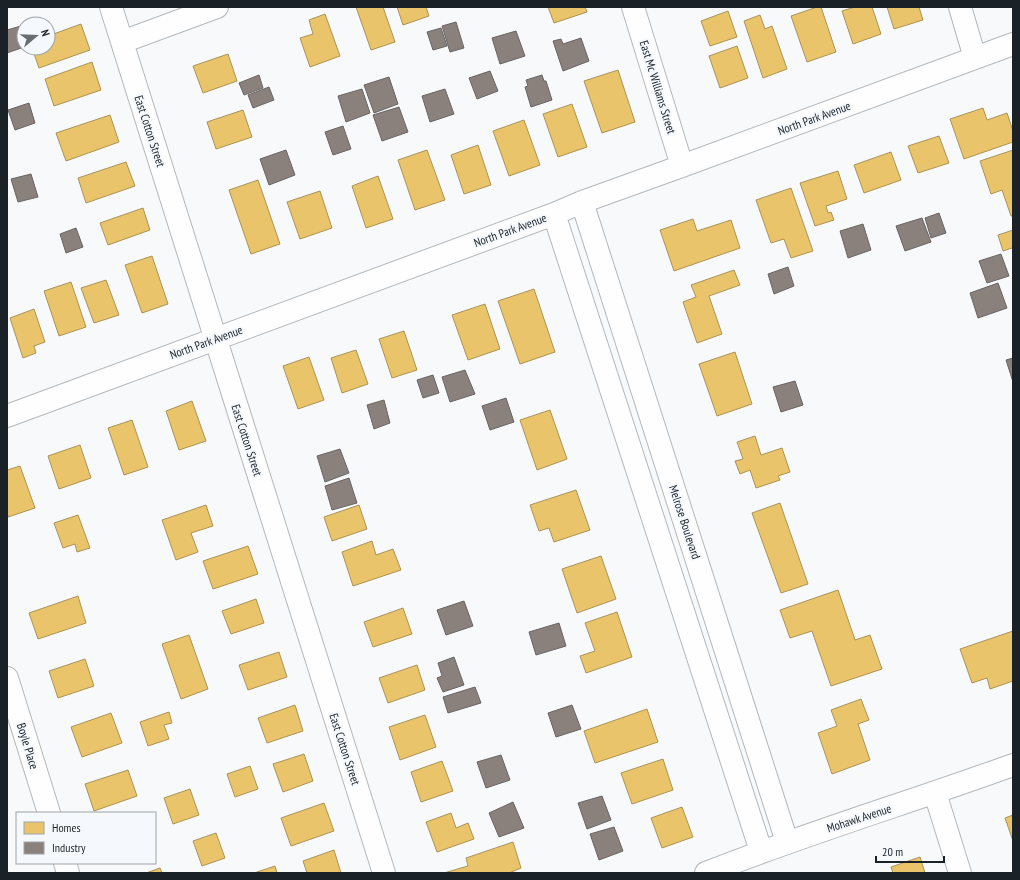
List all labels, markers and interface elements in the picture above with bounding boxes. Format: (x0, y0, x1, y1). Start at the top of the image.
north arrow (16, 16, 56, 56)
text: N (38, 28, 53, 38)
street label: East Mc Williams Street (637, 39, 680, 136)
street label: East Cotton Street (131, 93, 169, 169)
street label: North Park Avenue (776, 98, 853, 138)
street label: North Park Avenue (472, 210, 549, 250)
street label: North Park Avenue (168, 322, 245, 362)
street label: East Cotton Street (228, 402, 266, 478)
street label: Melrose Boulevard (666, 483, 704, 561)
street label: East Cotton Street (326, 711, 364, 787)
street label: Boyle Place (14, 721, 42, 771)
street label: Mohawk Avenue (825, 801, 893, 835)
legend (16, 812, 156, 864)
text: Homes (52, 820, 80, 835)
scale bar (876, 838, 944, 864)
text: Industry (52, 840, 86, 855)
text: 20 m (882, 844, 903, 859)

